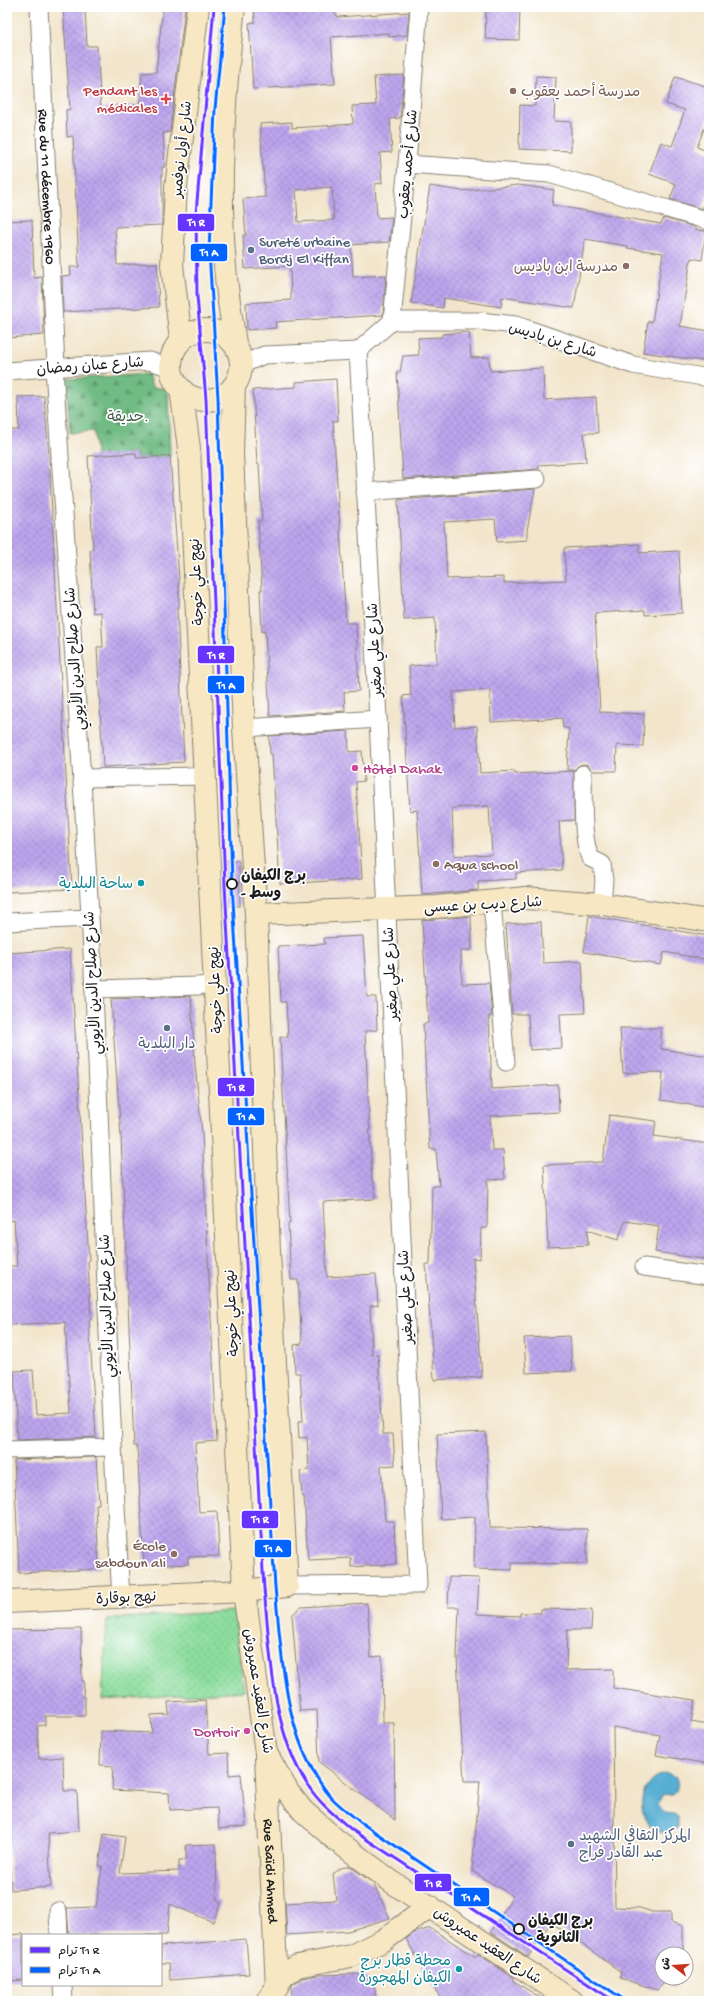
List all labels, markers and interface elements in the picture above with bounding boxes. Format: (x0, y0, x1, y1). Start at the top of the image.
place label: مدرسة أحمد يعقوب (521, 82, 640, 102)
place label: Pendant les médicales (82, 83, 157, 118)
marker: مدرسة أحمد يعقوب (508, 86, 518, 96)
marker: Pendant les médicales (160, 93, 172, 105)
street label: شارع أول نوفمبر (167, 100, 197, 200)
street label: شارع أحمد يعقوب (393, 108, 423, 220)
street label: Rue du 11 décembre 1960 (33, 109, 58, 266)
line badge: T1 R (177, 213, 215, 232)
text: T1 R (186, 218, 206, 230)
place label: Sureté urbaine Bordj El Kiffan (258, 234, 350, 269)
line badge: T1 A (190, 243, 228, 262)
marker: Sureté urbaine Bordj El Kiffan (246, 245, 256, 255)
text: T1 A (199, 248, 219, 260)
place label: مدرسة ابن باديس (514, 259, 618, 277)
marker: مدرسة ابن باديس (621, 261, 631, 271)
street label: شارع بن باديس (506, 319, 599, 363)
street label: شارع عبان رمضان (36, 354, 144, 380)
park label: حديقة. (107, 409, 149, 427)
street label: نهج علي خوجة (187, 538, 211, 626)
street label: شارع صلاح الدين الأيوبي (59, 586, 92, 731)
street label: شارع علي صغير (365, 602, 390, 699)
line badge: T1 R (197, 645, 235, 664)
text: T1 R (206, 651, 226, 663)
line badge: T1 A (207, 675, 245, 694)
text: T1 A (216, 681, 236, 693)
place label: Hôtel Dahak (363, 761, 443, 779)
marker: Hôtel Dahak (350, 763, 360, 773)
place label: Aqua school (444, 857, 518, 875)
marker: Aqua school (431, 859, 441, 869)
place label: برج الكيفان - وسط (241, 868, 306, 903)
place label: ساحة البلدية (59, 876, 133, 894)
marker: ساحة البلدية (136, 878, 146, 888)
marker: برج الكيفان - وسط (226, 878, 238, 890)
street label: شارع ديب بن عيسى (423, 894, 543, 918)
street label: شارع صلاح الدين الأيوبي (78, 911, 109, 1055)
street label: شارع علي صغير (381, 926, 406, 1023)
street label: نهج علي خوجة (206, 946, 230, 1034)
marker: دار البلدية (162, 1023, 172, 1033)
place label: دار البلدية (138, 1036, 196, 1054)
line badge: T1 R (217, 1077, 255, 1097)
text: T1 R (226, 1083, 246, 1095)
line badge: T1 A (227, 1107, 265, 1126)
text: T1 A (236, 1112, 256, 1124)
street label: شارع صلاح الدين الأيوبي (93, 1234, 122, 1378)
street label: شارع علي صغير (396, 1249, 421, 1346)
street label: نهج علي خوجة (222, 1269, 246, 1357)
line badge: T1 R (241, 1510, 279, 1529)
text: T1 R (250, 1515, 270, 1527)
place label: École sabdoun ali (95, 1538, 166, 1573)
line badge: T1 A (254, 1539, 292, 1558)
text: T1 A (263, 1544, 283, 1556)
marker: École sabdoun ali (169, 1549, 179, 1559)
street label: نهج بوقارة (95, 1588, 157, 1610)
street label: شارع العقيد عميروش (238, 1627, 276, 1755)
place label: Dortoir (193, 1724, 241, 1742)
marker: Dortoir (242, 1726, 252, 1736)
street label: Rue Saïdi Ahmed (258, 1818, 281, 1925)
place label: المركز الثقافي الشهيد عبد القادر فراج (579, 1825, 691, 1863)
marker: المركز الثقافي الشهيد عبد القادر فراج (566, 1839, 576, 1849)
line badge: T1 R (414, 1873, 452, 1892)
text: T1 R (423, 1879, 443, 1891)
line badge: T1 A (453, 1887, 490, 1907)
text: T1 A (461, 1893, 481, 1905)
street label: شارع العقيد عميروش (429, 1904, 544, 1990)
place label: برج الكيفان - الثانوية (528, 1913, 593, 1948)
marker: برج الكيفان - الثانوية (513, 1923, 525, 1935)
legend (22, 1934, 162, 1986)
text: ترام T1 R (58, 1945, 100, 1959)
north arrow (654, 1946, 694, 1986)
place label: محطة قطار برج الكيفان المهجورة (359, 1953, 451, 1988)
text: ش (659, 1956, 674, 1971)
marker: محطة قطار برج الكيفان المهجورة (454, 1964, 464, 1974)
text: ترام T1 A (58, 1965, 101, 1979)

